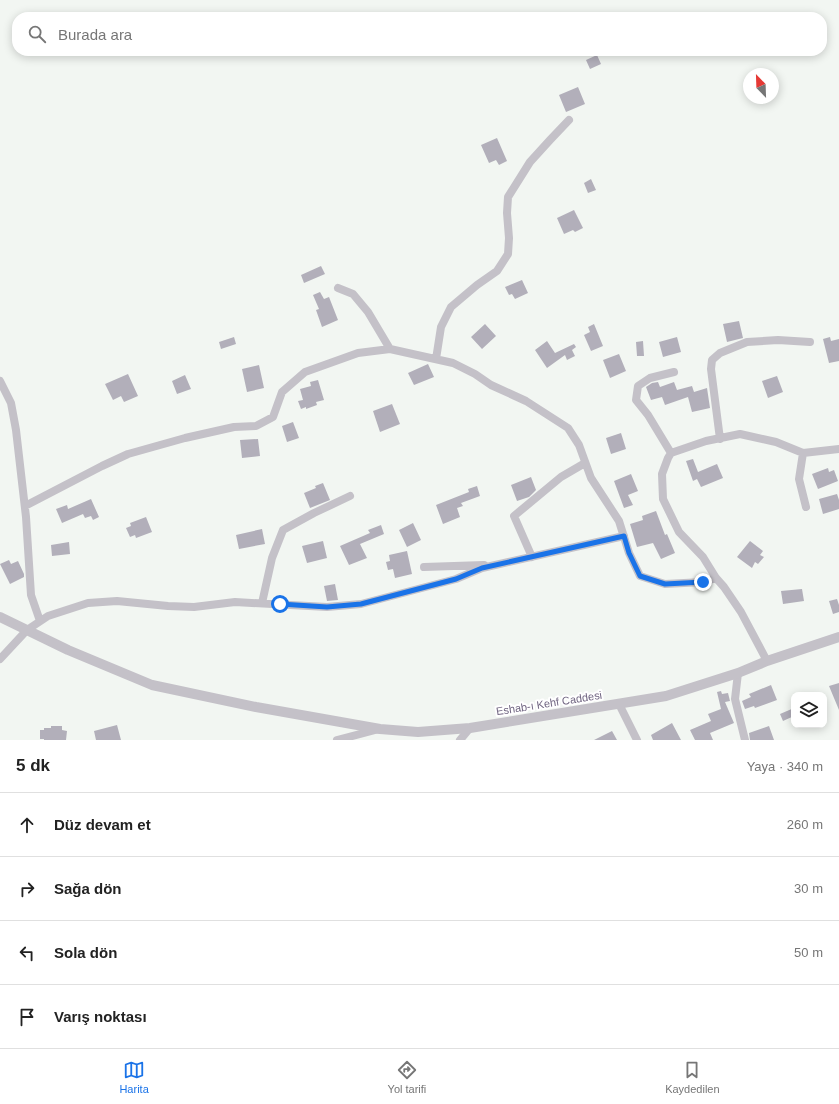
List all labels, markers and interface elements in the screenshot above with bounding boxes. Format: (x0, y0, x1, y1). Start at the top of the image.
search box (12, 12, 827, 56)
icon: search (26, 23, 48, 45)
text: Burada ara (58, 26, 132, 43)
north arrow (743, 68, 779, 104)
route end (694, 573, 712, 591)
route start (271, 595, 289, 613)
street label: Eshab-ı Kehf Caddesi (495, 689, 603, 717)
map controls (791, 692, 827, 728)
button: layers (791, 692, 827, 728)
text: 5 dk (16, 756, 50, 775)
text: Yaya · 340 m (747, 759, 823, 774)
icon: ahead (16, 814, 38, 836)
text: Düz devam et (54, 816, 151, 833)
text: 260 m (787, 817, 823, 832)
icon: right (16, 878, 38, 900)
text: Sağa dön (54, 880, 122, 897)
text: 30 m (794, 881, 823, 896)
icon: left (16, 942, 38, 964)
text: Sola dön (54, 944, 117, 961)
text: 50 m (794, 945, 823, 960)
icon: arrive (16, 1006, 38, 1028)
text: Varış noktası (54, 1008, 147, 1025)
tab: Harita (119, 1059, 149, 1095)
tab: Yol tarifi (388, 1059, 426, 1095)
tab: Kaydedilen (665, 1059, 720, 1095)

